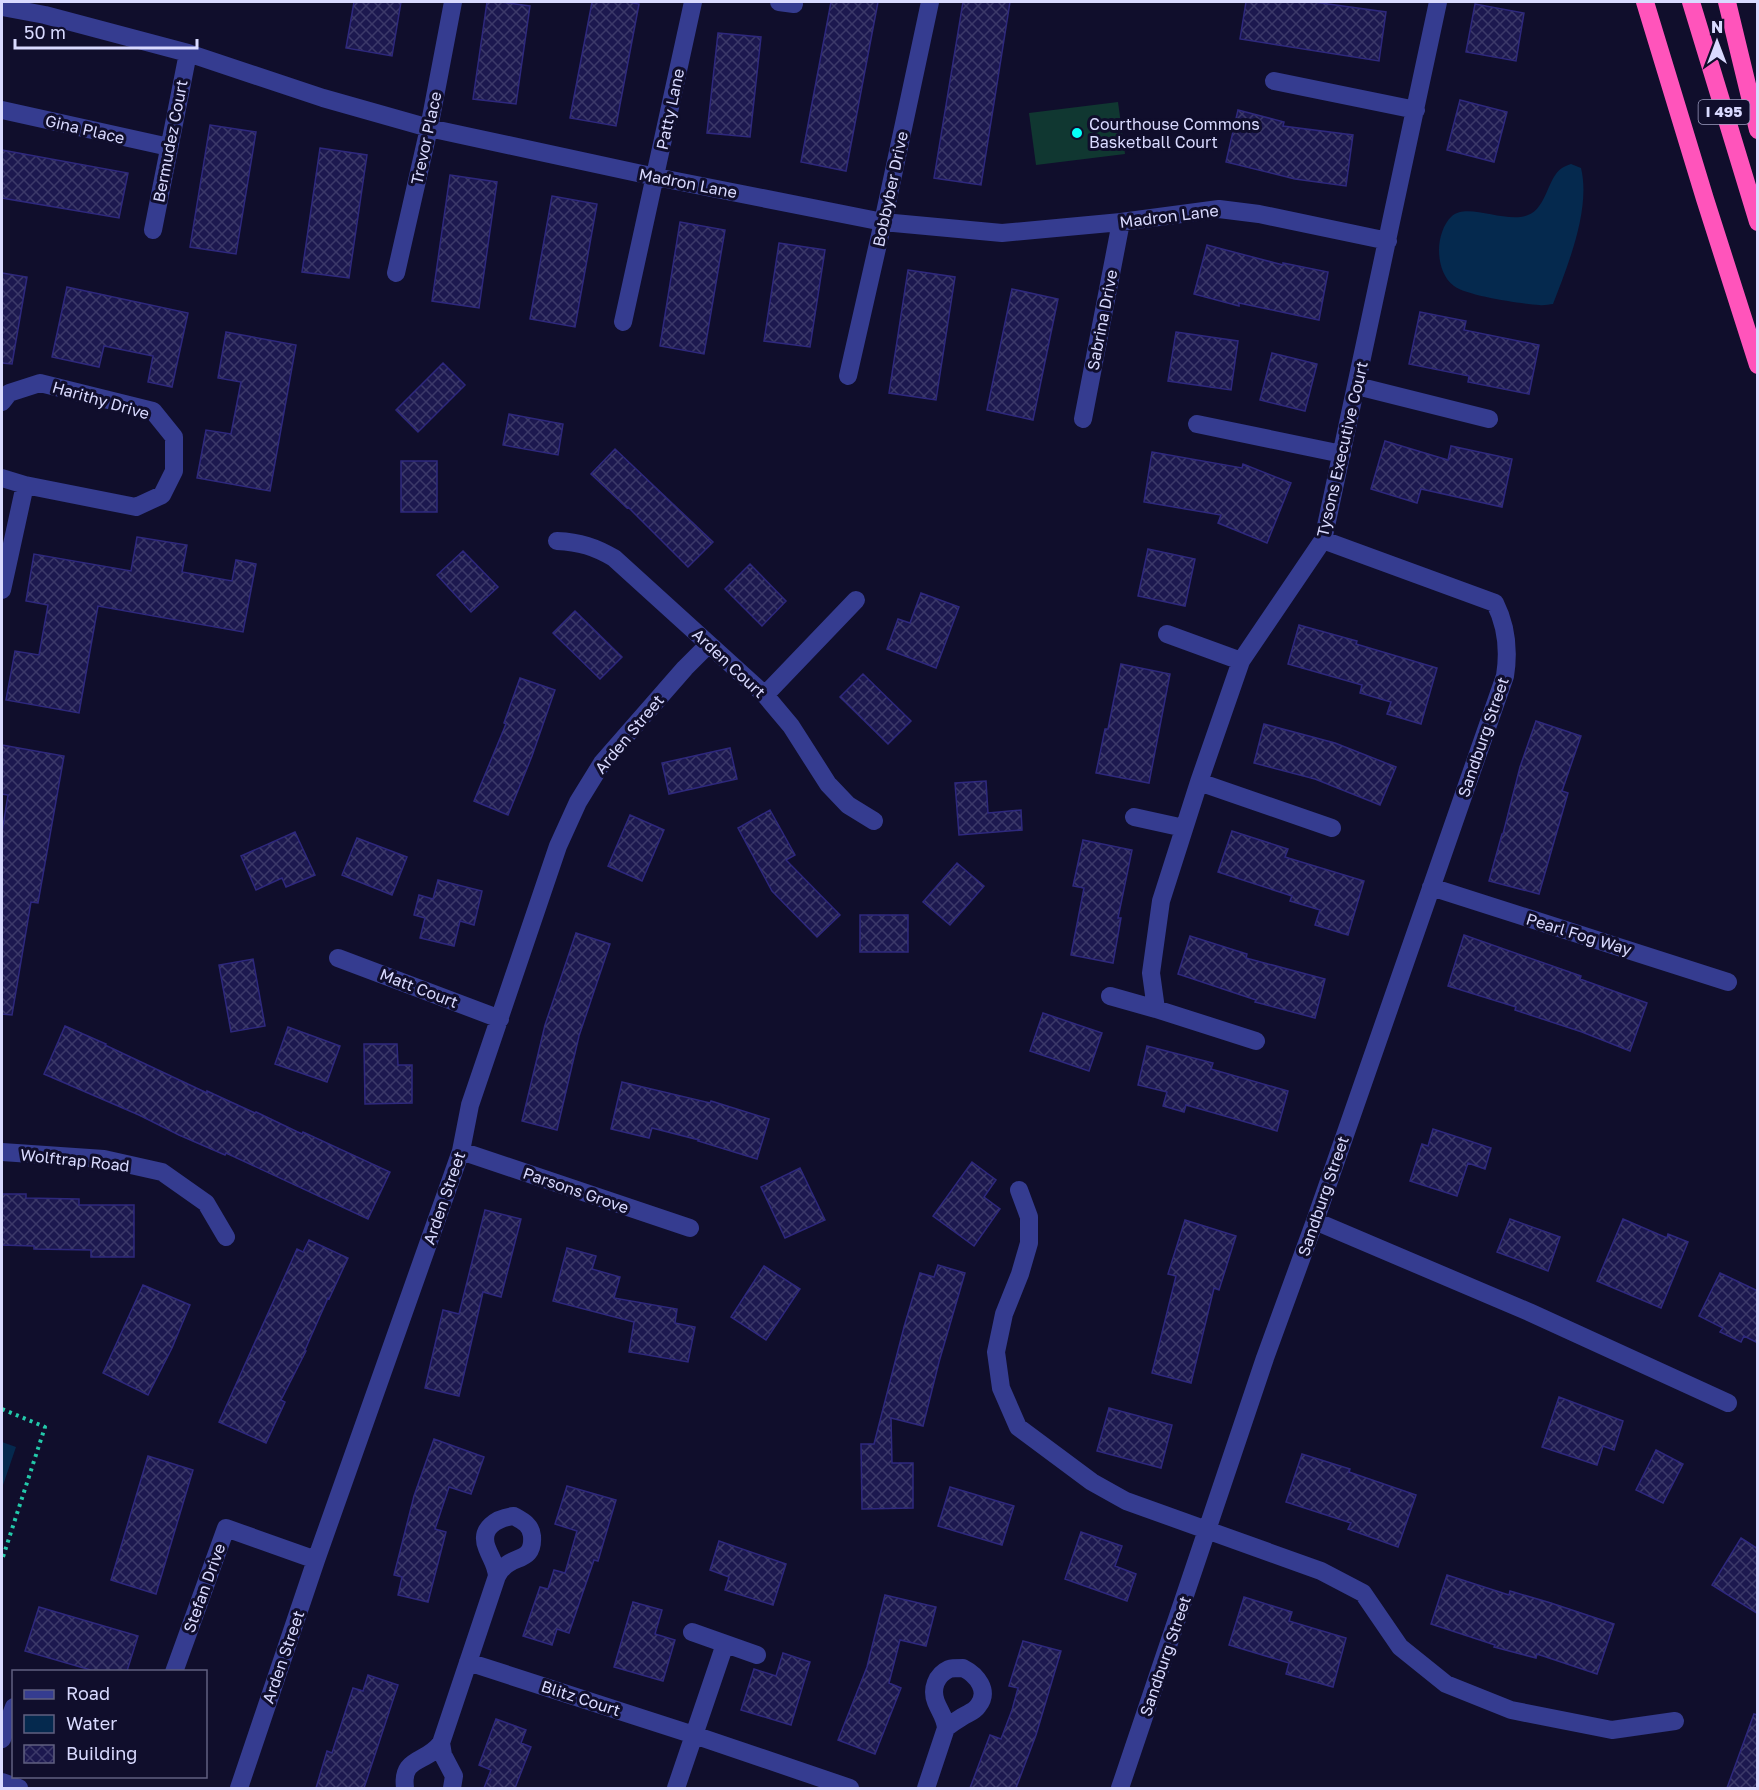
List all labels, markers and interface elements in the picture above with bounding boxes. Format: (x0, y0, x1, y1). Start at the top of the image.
scale bar (15, 12, 196, 50)
north arrow (1687, 12, 1747, 72)
text: N (1711, 17, 1723, 37)
text: 50 m (24, 21, 66, 43)
street label: Patty Lane (652, 67, 688, 151)
street label: Bermudez Court (148, 78, 192, 204)
street label: Trevor Place (406, 90, 446, 186)
road number: I 495 (1698, 100, 1750, 124)
street label: Gina Place (43, 110, 127, 148)
place label: Courthouse Commons Basketball Court (1089, 114, 1260, 152)
marker: Courthouse Commons Basketball Court (1070, 126, 1084, 140)
street label: Bobbyber Drive (868, 129, 912, 249)
street label: Madron Lane (637, 164, 739, 202)
street label: Madron Lane (1118, 200, 1220, 232)
street label: Sabrina Drive (1082, 268, 1122, 372)
street label: Tysons Executive Court (1312, 359, 1372, 539)
street label: Harithy Drive (50, 377, 152, 423)
street label: Arden Court (688, 624, 770, 702)
street label: Sandburg Street (1453, 674, 1513, 800)
street label: Arden Street (590, 690, 668, 778)
street label: Pearl Fog Way (1524, 908, 1634, 960)
street label: Matt Court (377, 964, 461, 1012)
street label: Sandburg Street (1293, 1133, 1353, 1259)
street label: Wolftrap Road (19, 1144, 131, 1176)
street label: Arden Street (419, 1149, 469, 1247)
street label: Parsons Grove (520, 1163, 632, 1217)
street label: Stefan Drive (179, 1541, 229, 1635)
street label: Sandburg Street (1135, 1593, 1195, 1719)
street label: Arden Street (258, 1608, 308, 1706)
legend (12, 1670, 207, 1778)
street label: Blitz Court (539, 1676, 623, 1720)
text: Road (66, 1682, 110, 1704)
text: Water (66, 1712, 117, 1734)
text: Building (66, 1742, 137, 1764)

